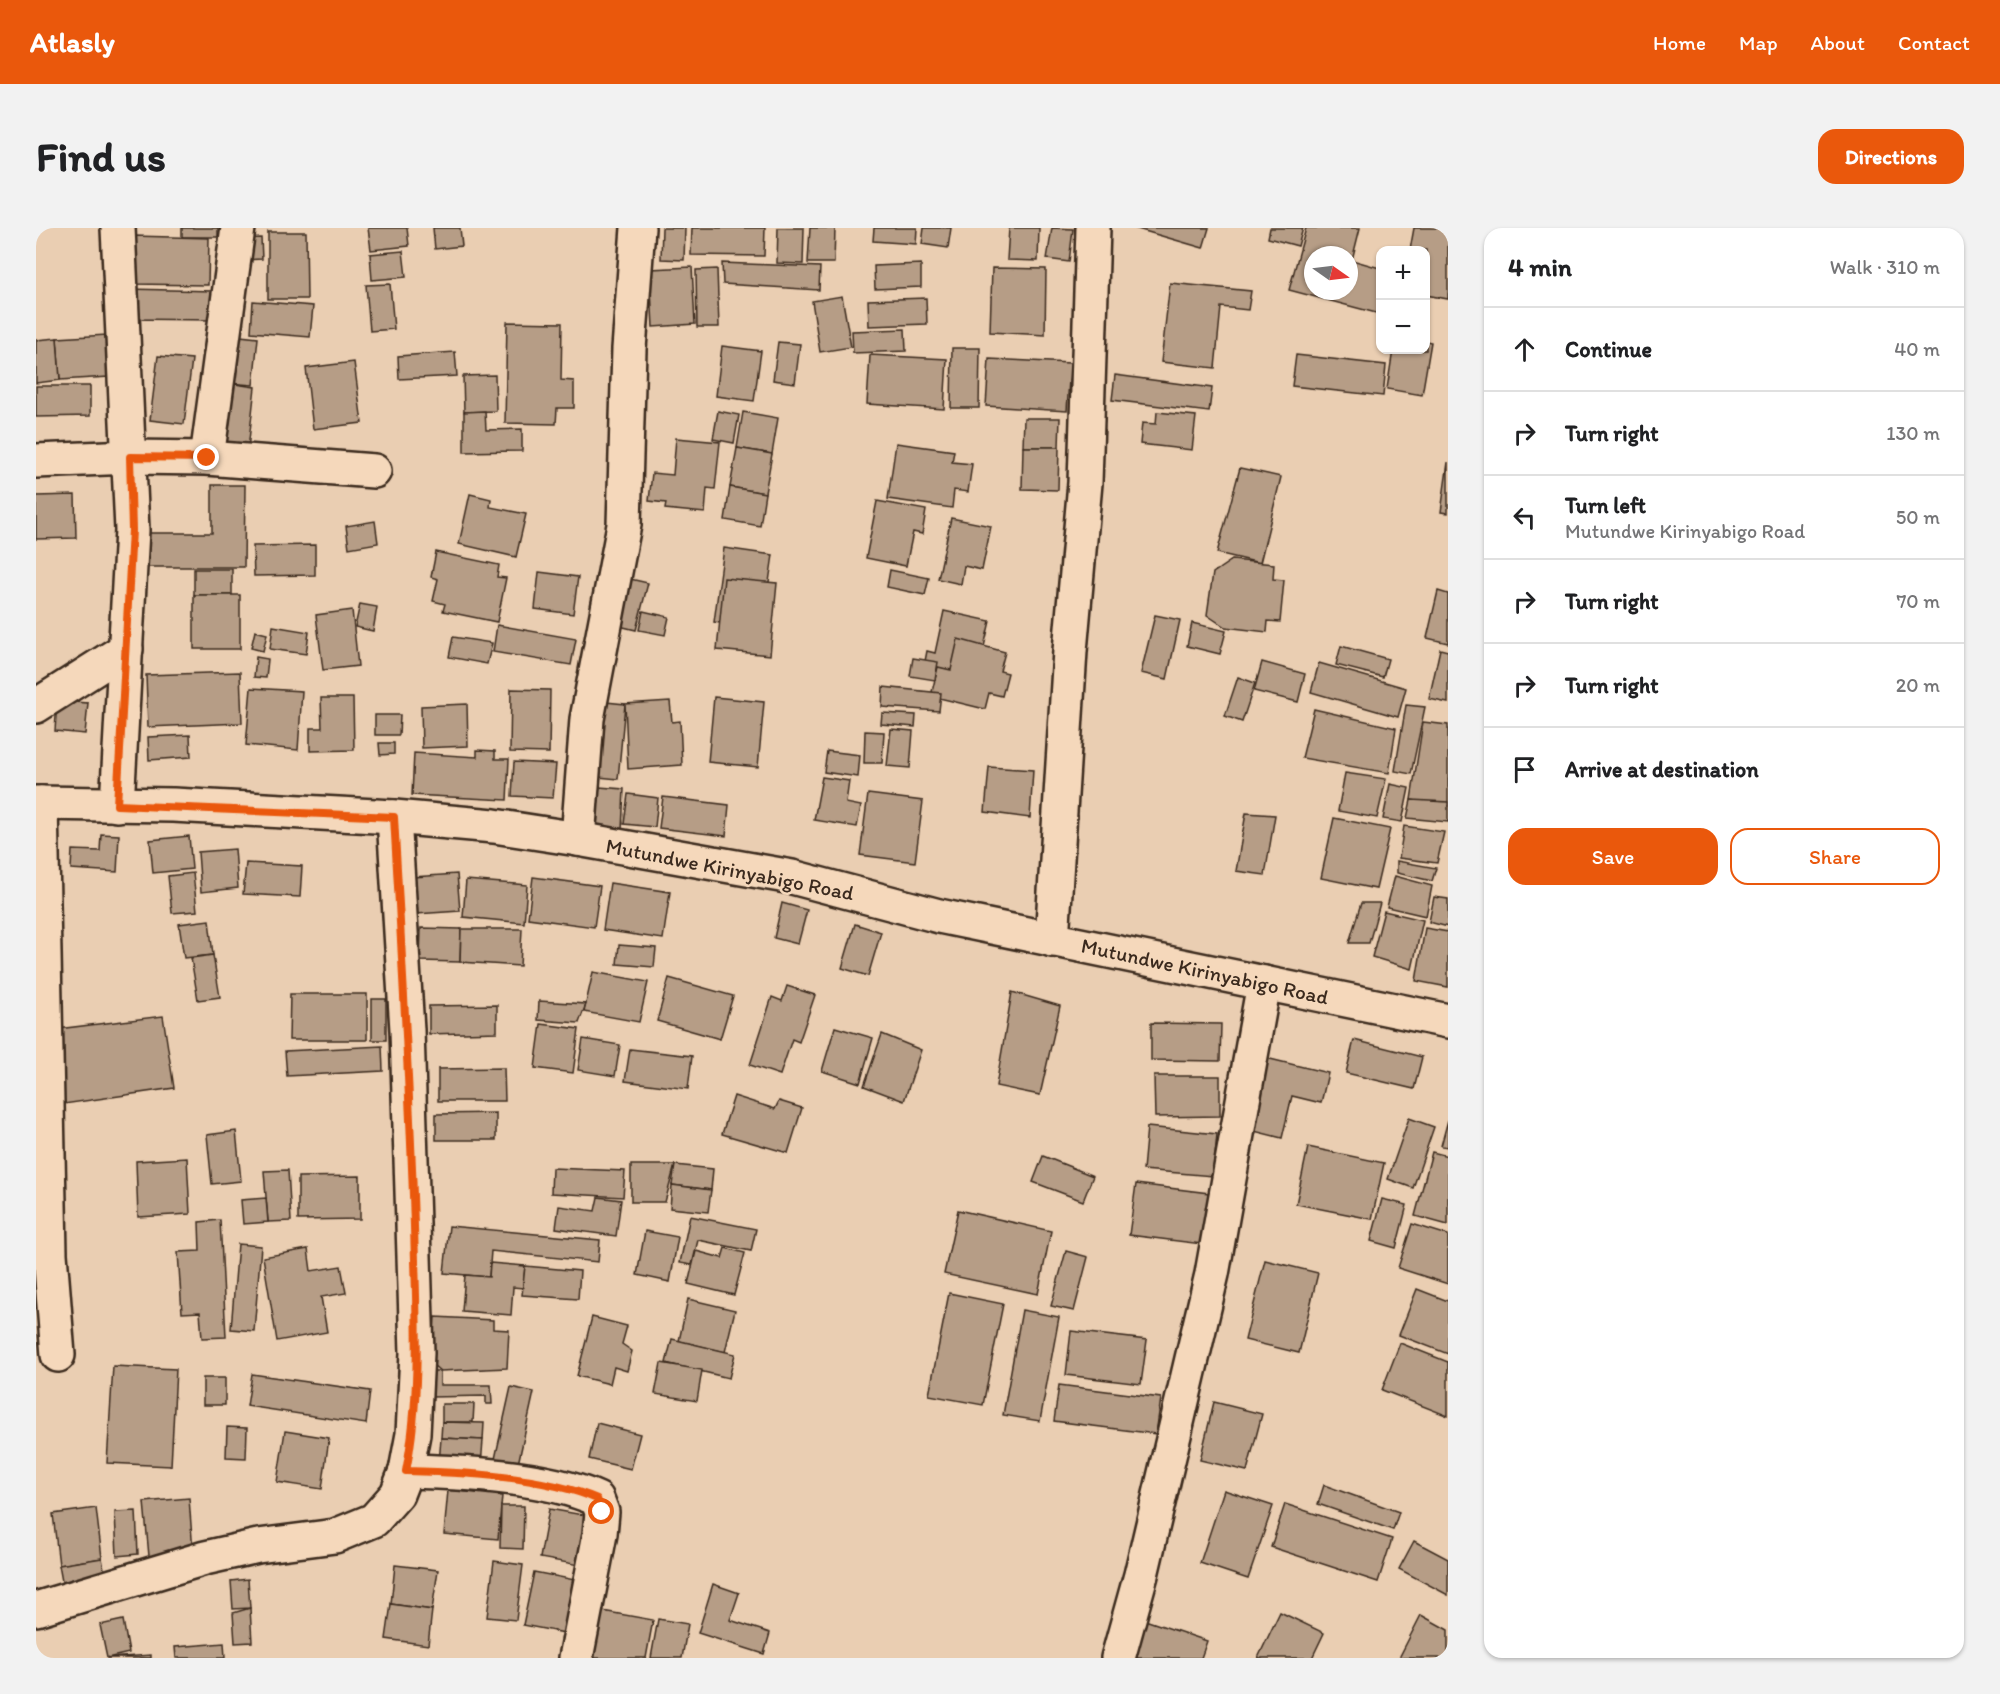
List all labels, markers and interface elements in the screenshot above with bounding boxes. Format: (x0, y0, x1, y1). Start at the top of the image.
text: Atlasly (30, 25, 115, 59)
text: Home (1653, 30, 1706, 55)
text: Map (1739, 30, 1778, 55)
text: About (1811, 30, 1865, 55)
text: Contact (1898, 30, 1970, 55)
button: Directions (1818, 129, 1964, 184)
text: Find us (36, 131, 166, 182)
north arrow (1304, 246, 1358, 300)
map controls (1376, 246, 1430, 354)
button: + (1376, 246, 1430, 300)
text: 4 min (1508, 251, 1572, 283)
text: Walk · 310 m (1830, 255, 1940, 279)
button: − (1376, 300, 1430, 354)
icon: ahead (1508, 333, 1541, 366)
text: Continue (1565, 336, 1652, 363)
text: 40 m (1894, 337, 1940, 361)
icon: right (1508, 417, 1541, 450)
text: Turn right (1565, 420, 1659, 447)
text: 130 m (1886, 421, 1940, 445)
route end (193, 444, 219, 470)
text: Turn left (1565, 492, 1646, 519)
icon: left (1508, 501, 1541, 534)
text: 50 m (1896, 505, 1940, 529)
text: Mutundwe Kirinyabigo Road (1565, 519, 1805, 543)
icon: right (1508, 585, 1541, 618)
text: Turn right (1565, 588, 1659, 615)
text: 70 m (1896, 589, 1940, 613)
icon: right (1508, 669, 1541, 702)
text: Turn right (1565, 672, 1659, 699)
text: 20 m (1896, 673, 1940, 697)
icon: arrive (1508, 753, 1541, 786)
text: Arrive at destination (1565, 756, 1759, 783)
button: Save (1508, 828, 1718, 885)
button: Share (1730, 828, 1940, 885)
street label: Mutundwe Kirinyabigo Road (604, 833, 857, 905)
street label: Mutundwe Kirinyabigo Road (1079, 933, 1331, 1010)
route start (588, 1498, 614, 1524)

